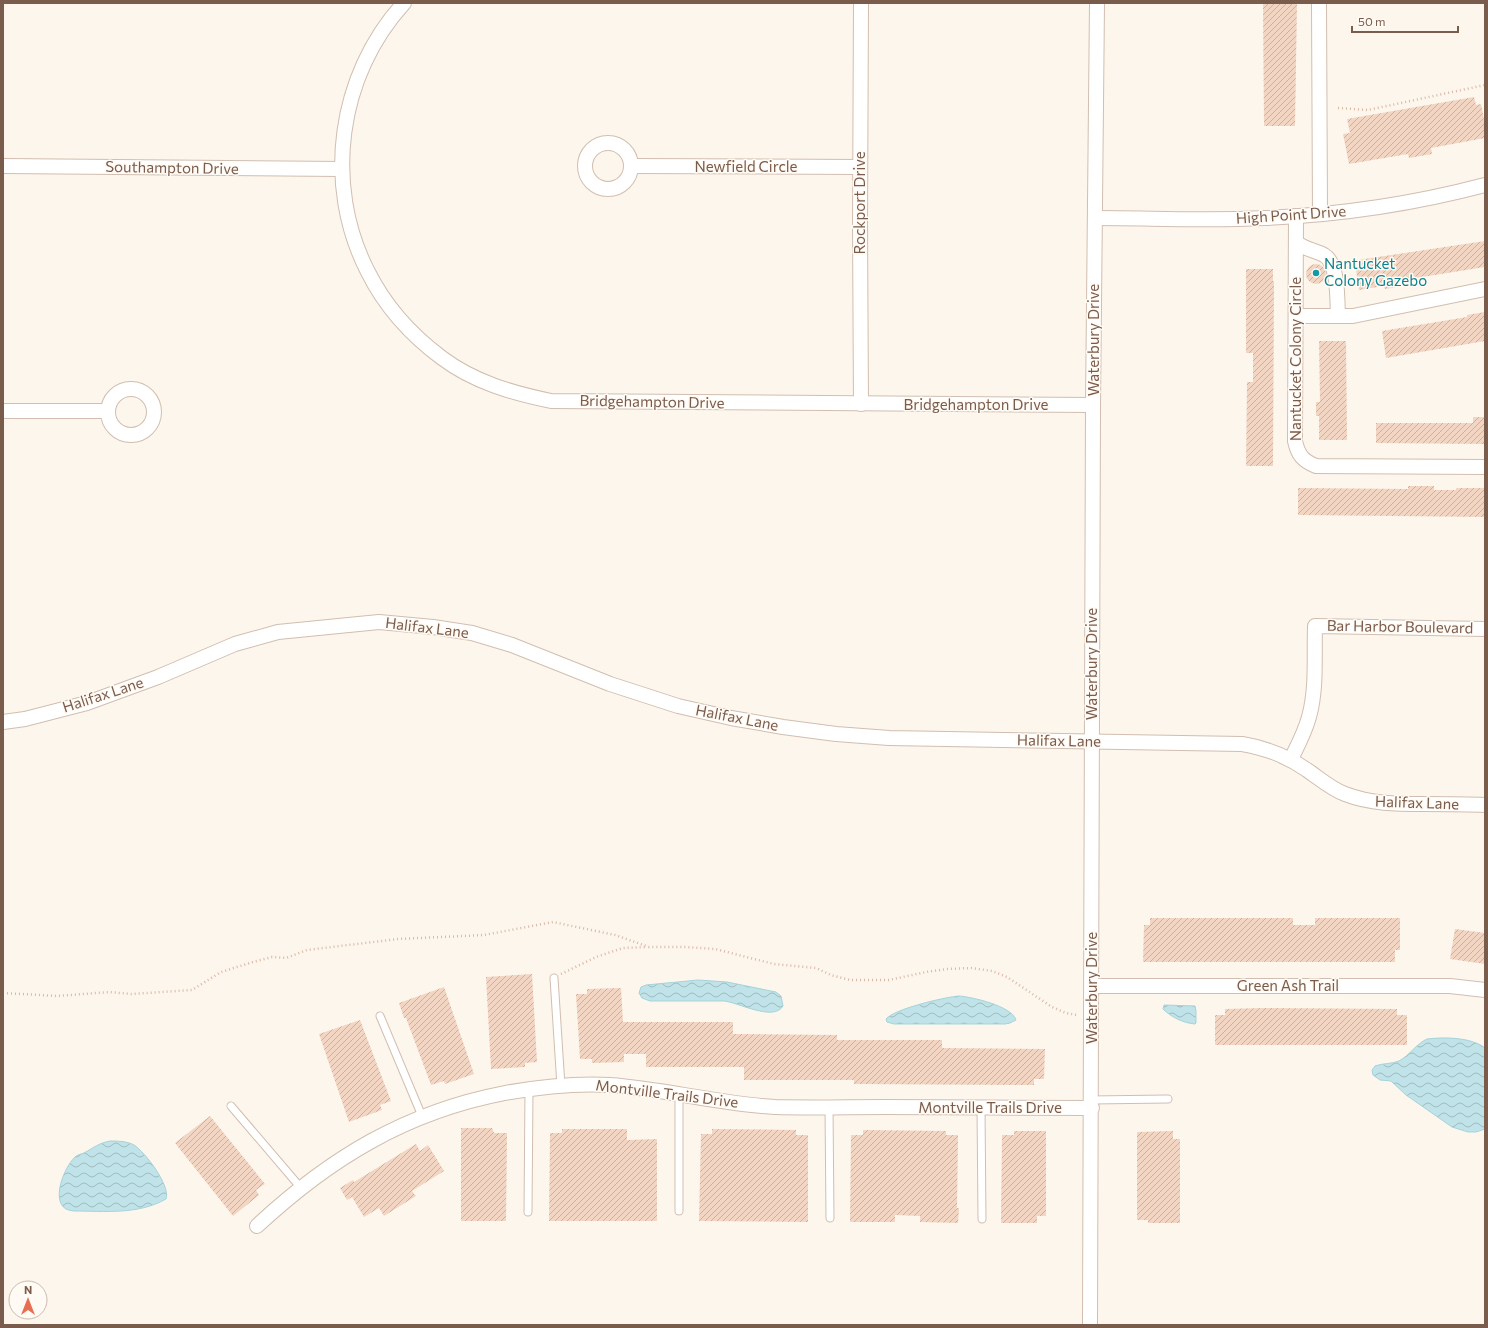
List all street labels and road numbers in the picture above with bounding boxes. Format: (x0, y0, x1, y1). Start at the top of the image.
street label: Rockport Drive (850, 151, 868, 255)
street label: Southampton Drive (105, 157, 239, 177)
street label: Newfield Circle (694, 157, 798, 175)
street label: High Point Drive (1235, 201, 1347, 227)
street label: Nantucket Colony Circle (1286, 277, 1304, 441)
street label: Waterbury Drive (1084, 284, 1102, 396)
street label: Bridgehampton Drive (579, 391, 725, 411)
street label: Bridgehampton Drive (903, 395, 1049, 413)
street label: Waterbury Drive (1082, 608, 1100, 720)
street label: Halifax Lane (384, 613, 470, 641)
street label: Bar Harbor Boulevard (1327, 616, 1473, 636)
street label: Halifax Lane (60, 672, 146, 716)
street label: Halifax Lane (694, 700, 780, 734)
street label: Halifax Lane (1017, 730, 1101, 750)
street label: Halifax Lane (1375, 792, 1459, 812)
street label: Waterbury Drive (1082, 932, 1100, 1044)
street label: Green Ash Trail (1237, 976, 1339, 994)
street label: Montville Trails Drive (595, 1075, 740, 1111)
street label: Montville Trails Drive (918, 1098, 1062, 1116)

